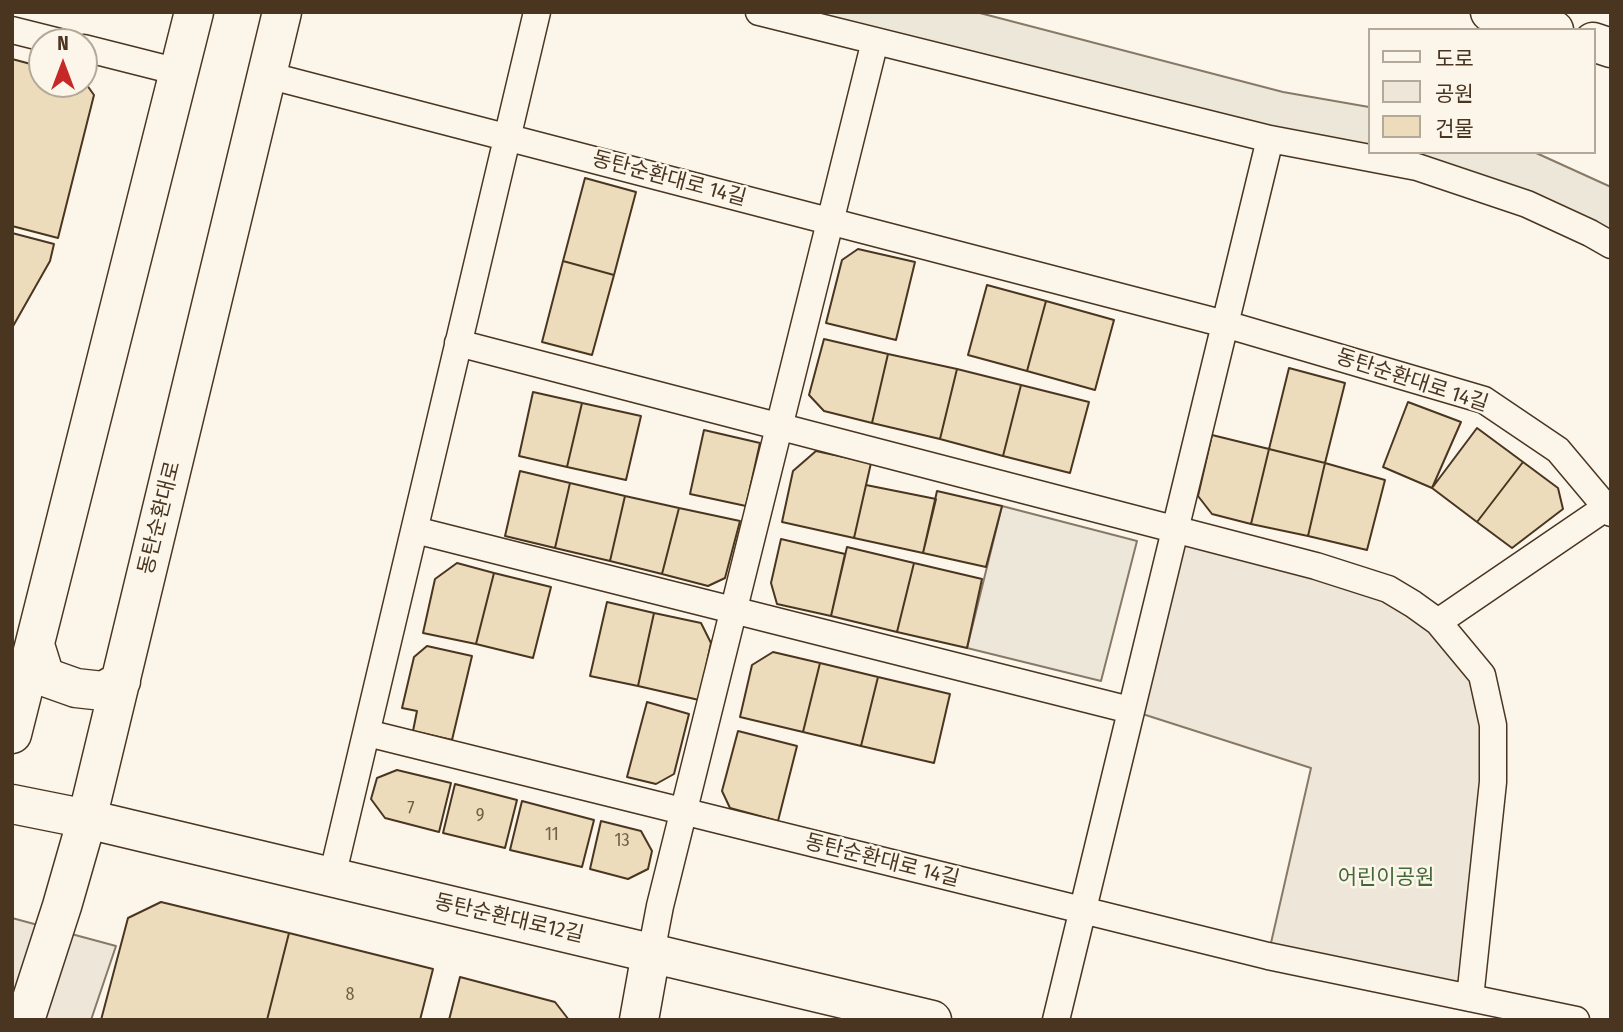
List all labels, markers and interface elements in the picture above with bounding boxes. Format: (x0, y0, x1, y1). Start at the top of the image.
north arrow (28, 28, 98, 98)
legend (1368, 28, 1595, 154)
text: N (57, 32, 69, 55)
text: 도로 (1435, 46, 1474, 72)
text: 공원 (1435, 81, 1474, 107)
text: 건물 (1435, 116, 1474, 142)
street label: 동탄순환대로 14길 (589, 146, 749, 212)
street label: 동탄순환대로 14길 (1333, 345, 1491, 417)
street label: 동탄순환대로 (134, 459, 186, 577)
house number: 7 (407, 798, 415, 820)
house number: 9 (476, 805, 484, 827)
house number: 11 (545, 824, 559, 846)
house number: 13 (614, 830, 630, 852)
street label: 동탄순환대로 14길 (802, 830, 962, 892)
park label: 어린이공원 (1338, 865, 1434, 891)
street label: 동탄순환대로12길 (432, 890, 586, 948)
house number: 8 (346, 984, 354, 1006)

